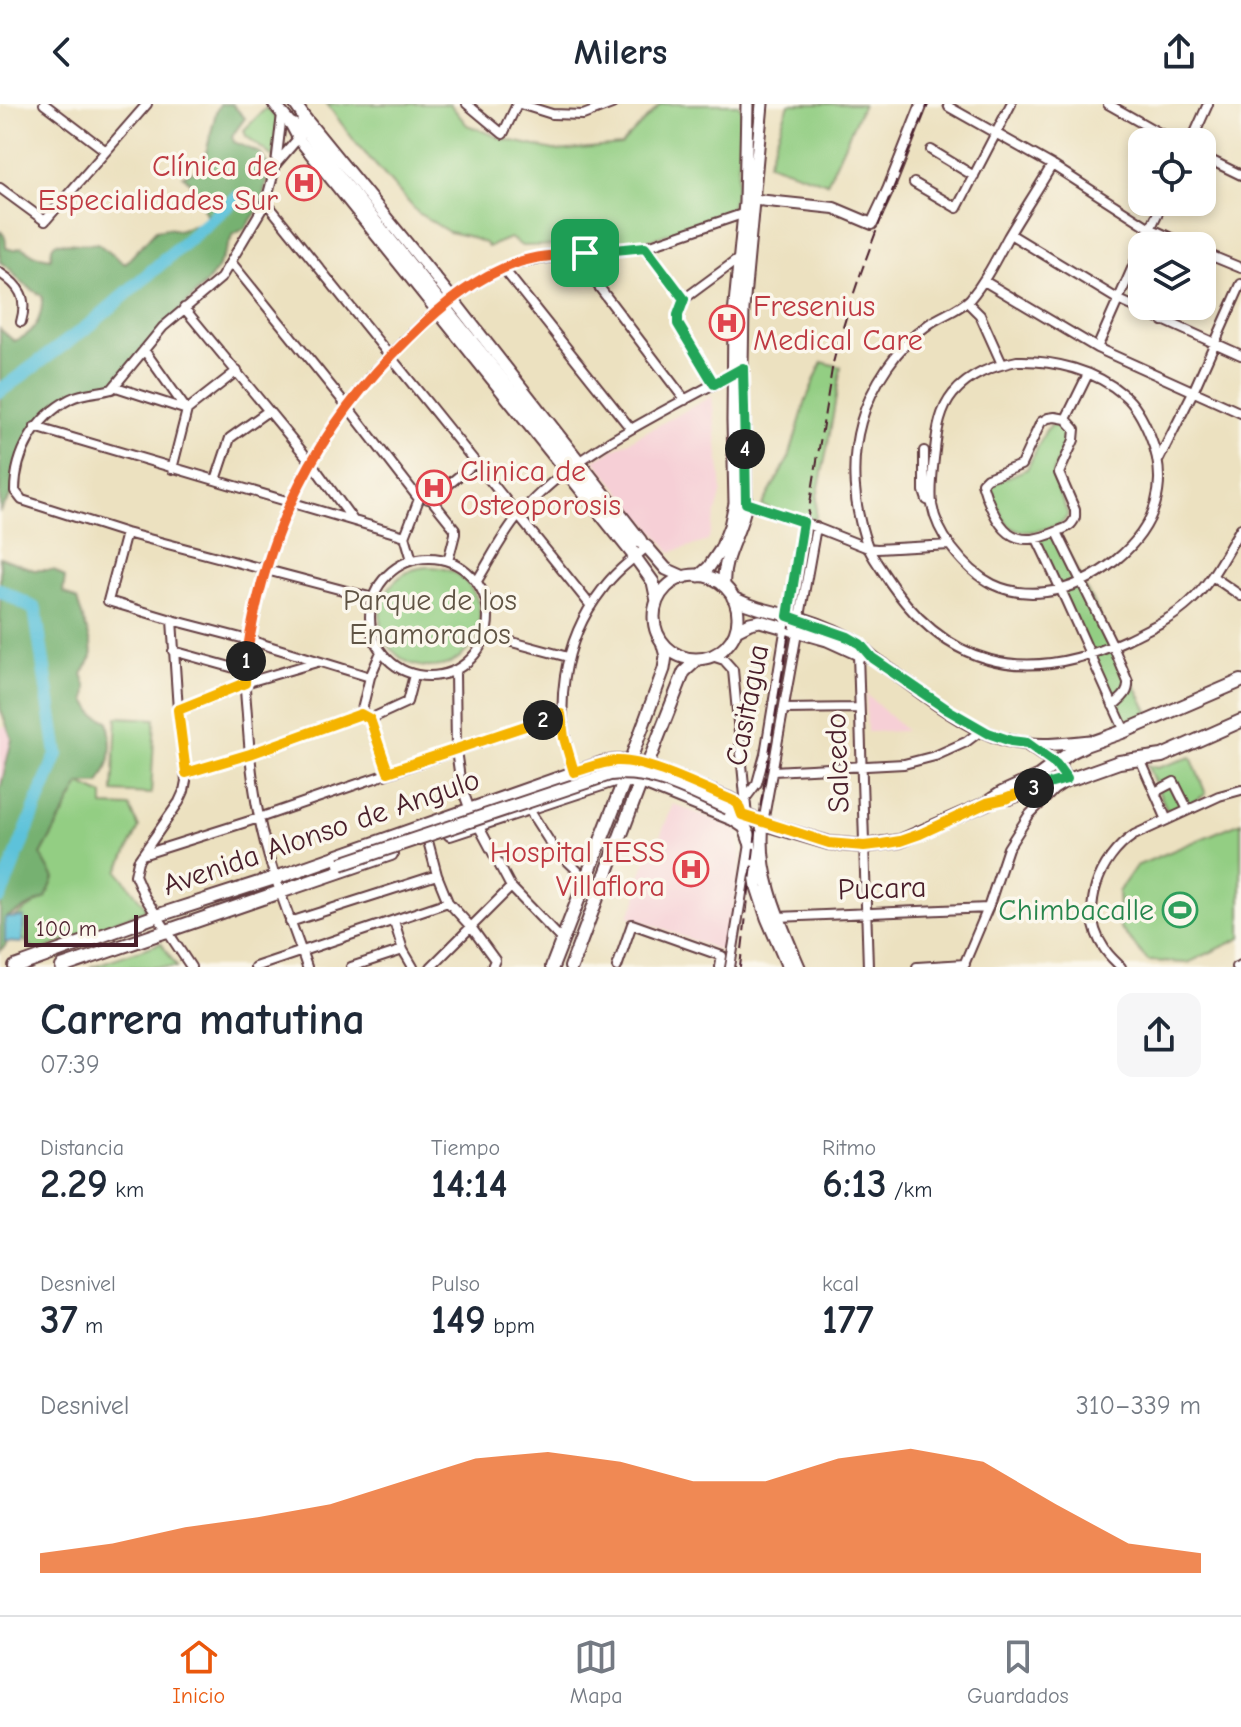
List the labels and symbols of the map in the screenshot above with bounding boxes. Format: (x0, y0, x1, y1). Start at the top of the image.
place label: Clínica de Especialidades Sur (38, 149, 278, 218)
hospital icon: Clínica de Especialidades Sur (285, 164, 323, 202)
pin (551, 219, 619, 287)
place label: Fresenius Medical Care (753, 289, 923, 358)
hospital icon: Fresenius Medical Care (708, 304, 746, 342)
pin: 4 (725, 429, 765, 469)
place label: Clinica de Osteoporosis (460, 454, 621, 523)
hospital icon: Clinica de Osteoporosis (415, 469, 453, 507)
park label: Parque de los Enamorados (343, 583, 517, 652)
pin: 1 (226, 641, 266, 681)
street label: Casitagua (719, 641, 776, 769)
pin: 2 (523, 700, 563, 740)
street label: Salcedo (818, 712, 857, 814)
street label: Avenida Alonso de Angulo (158, 762, 484, 903)
pin: 3 (1014, 768, 1054, 808)
place label: Hospital IESS Villaflora (490, 835, 665, 904)
hospital icon: Hospital IESS Villaflora (672, 850, 710, 888)
street label: Pucara (837, 869, 927, 908)
sports icon: Chimbacalle (1161, 891, 1199, 929)
place label: Chimbacalle (998, 893, 1154, 928)
scale bar (24, 911, 138, 947)

